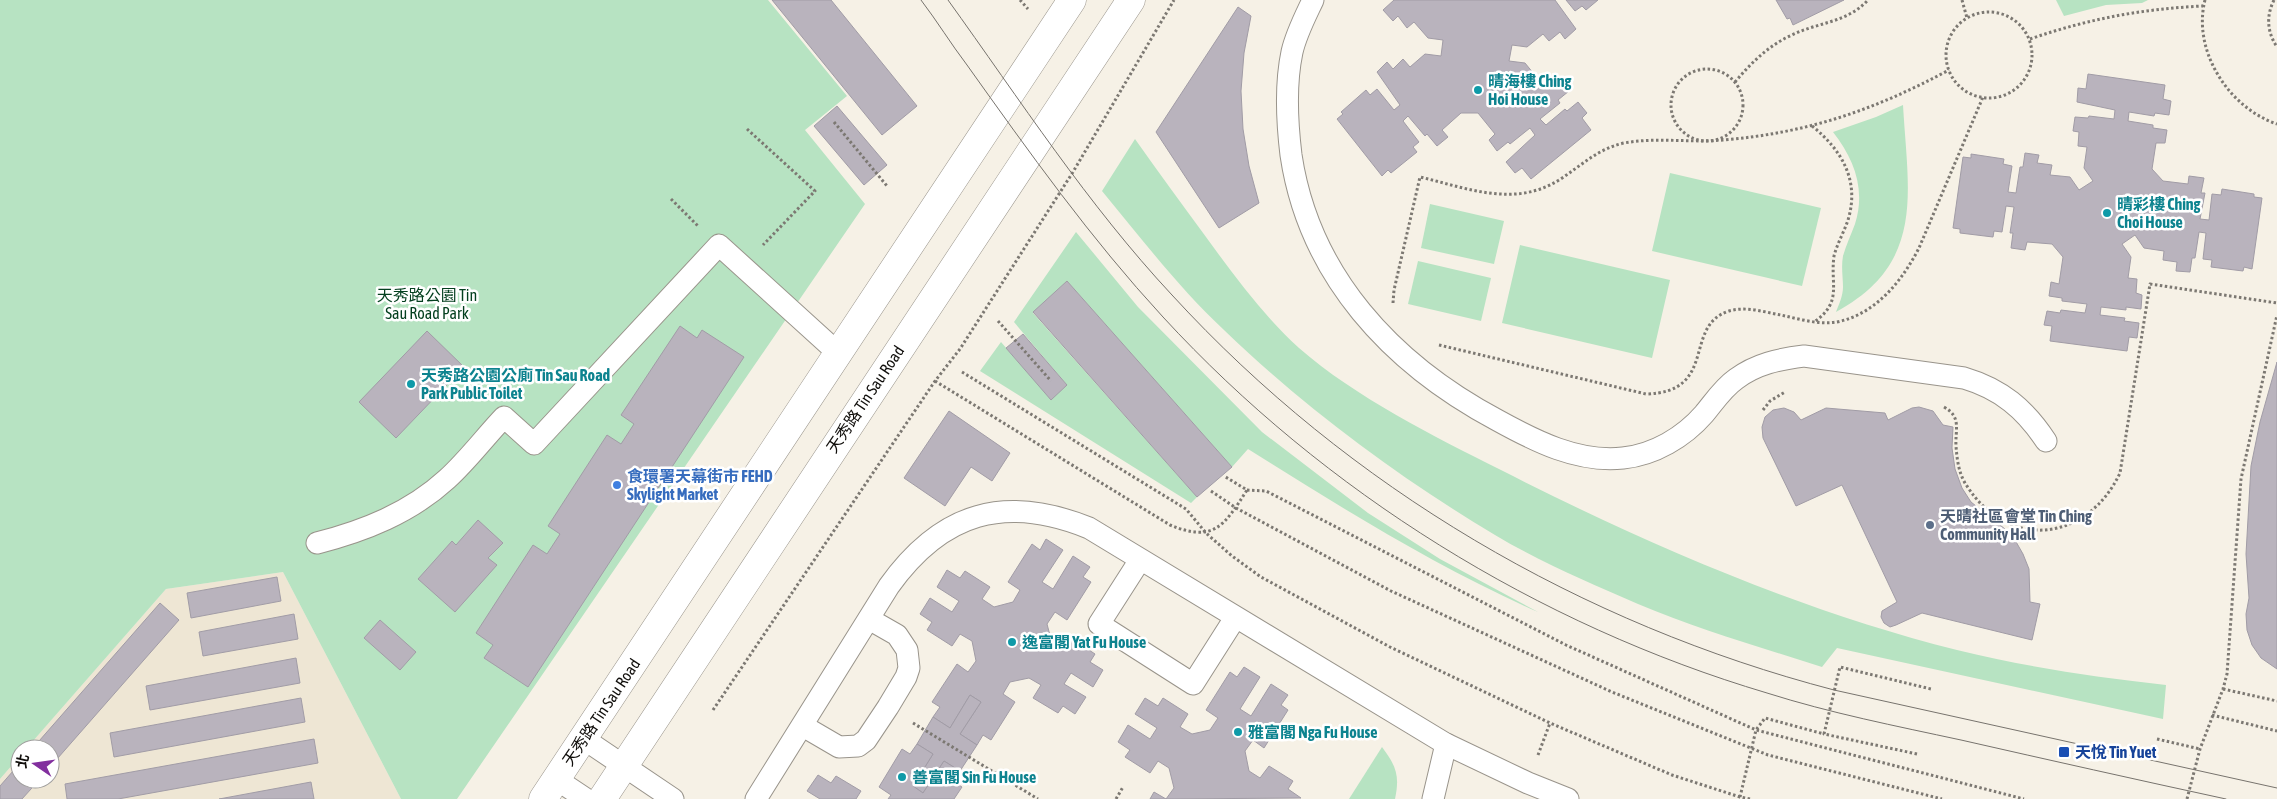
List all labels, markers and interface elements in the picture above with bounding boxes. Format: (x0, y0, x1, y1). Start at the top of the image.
place label: 晴海樓 Ching Hoi House (1488, 72, 1572, 108)
marker: 晴海樓 Ching Hoi House (1472, 84, 1484, 96)
place label: 晴彩樓 Ching Choi House (2117, 195, 2201, 231)
marker: 晴彩樓 Ching Choi House (2101, 207, 2113, 219)
park label: 天秀路公園 Tin Sau Road Park (377, 286, 477, 322)
street label: 天秀路 Tin Sau Road (823, 342, 907, 456)
place label: 天秀路公園公廁 Tin Sau Road Park Public Toilet (421, 366, 611, 402)
marker: 天秀路公園公廁 Tin Sau Road Park Public Toilet (405, 378, 417, 390)
place label: 食環署天幕街市 FEHD Skylight Market (627, 467, 773, 503)
marker: 食環署天幕街市 FEHD Skylight Market (611, 479, 623, 491)
place label: 天晴社區會堂 Tin Ching Community Hall (1940, 507, 2092, 543)
marker: 天晴社區會堂 Tin Ching Community Hall (1924, 519, 1936, 531)
place label: 逸富閣 Yat Fu House (1022, 633, 1146, 651)
marker: 逸富閣 Yat Fu House (1006, 636, 1018, 648)
street label: 天秀路 Tin Sau Road (559, 655, 643, 769)
place label: 雅富閣 Nga Fu House (1248, 723, 1378, 741)
marker: 雅富閣 Nga Fu House (1232, 726, 1244, 738)
north arrow (10, 739, 60, 789)
place label: 天悅 Tin Yuet (2075, 743, 2157, 761)
marker: 天悅 Tin Yuet (2057, 745, 2071, 759)
text: 北 (13, 752, 32, 770)
place label: 善富閣 Sin Fu House (912, 768, 1036, 786)
marker: 善富閣 Sin Fu House (896, 771, 908, 783)

